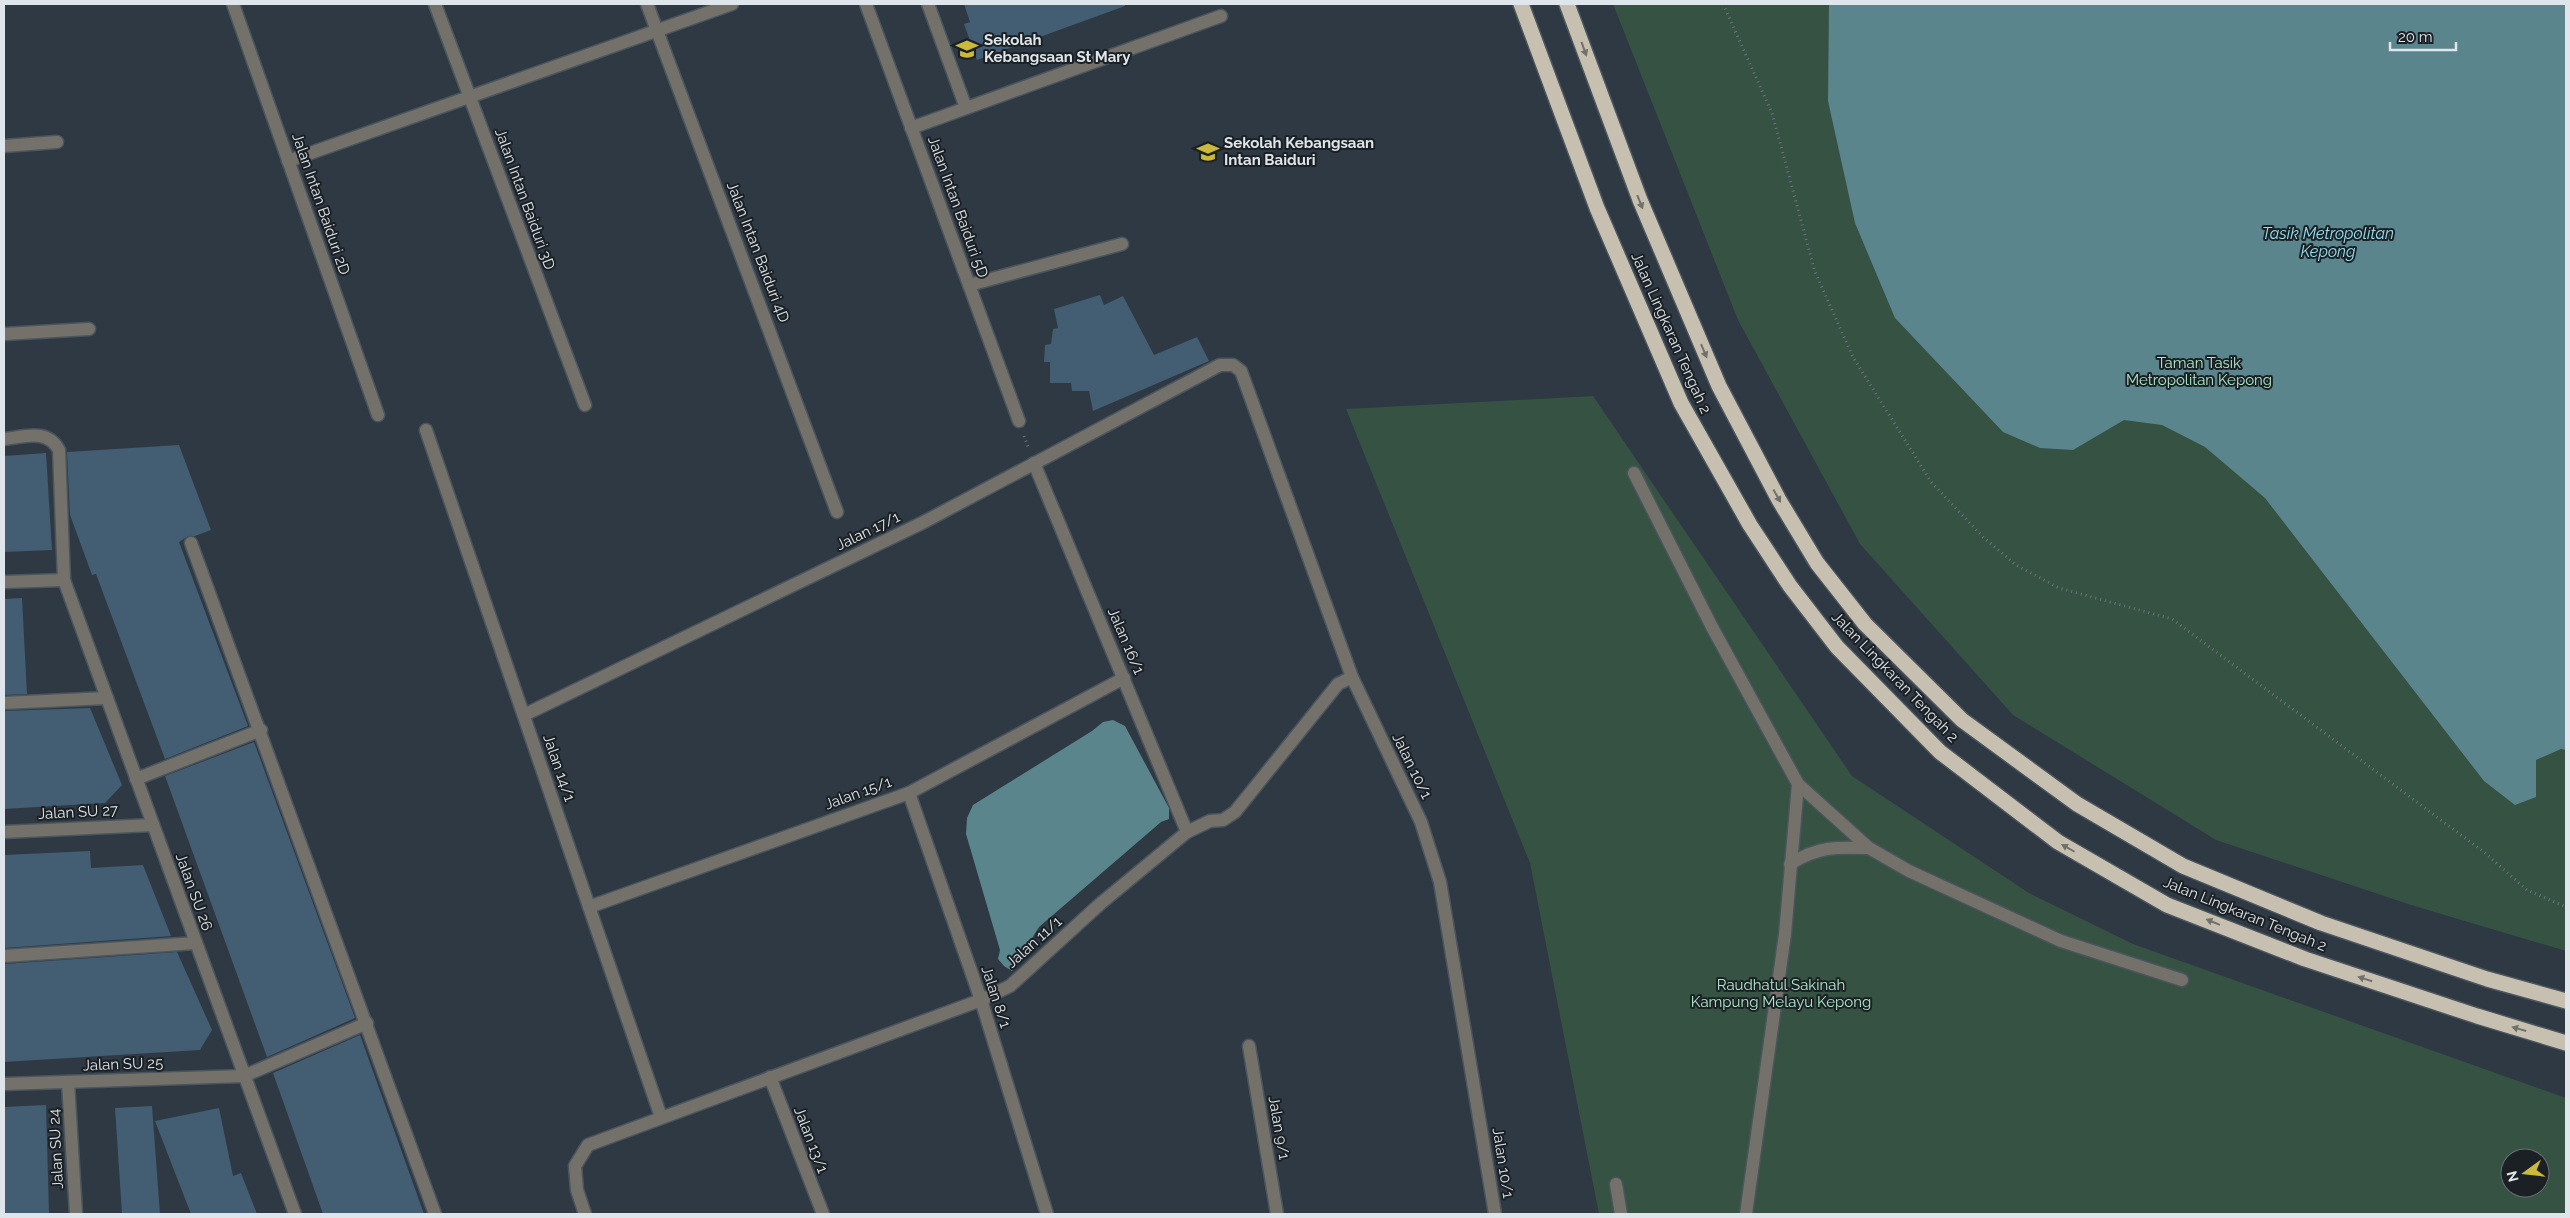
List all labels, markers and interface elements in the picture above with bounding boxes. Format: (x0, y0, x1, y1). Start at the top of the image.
scale bar (2390, 20, 2456, 52)
text: 20 m (2398, 28, 2433, 46)
place label: Sekolah Kebangsaan St Mary (984, 31, 1131, 66)
school or university icon: Sekolah Kebangsaan St Mary (954, 36, 980, 62)
one-way arrow (1581, 42, 1588, 57)
street label: Jalan Intan Baiduri 3D (491, 126, 559, 272)
street label: Jalan Intan Baiduri 2D (288, 131, 354, 278)
street label: Jalan Intan Baiduri 5D (924, 134, 992, 280)
place label: Sekolah Kebangsaan Intan Baiduri (1224, 134, 1374, 169)
school or university icon: Sekolah Kebangsaan Intan Baiduri (1195, 139, 1221, 165)
street label: Jalan Intan Baiduri 4D (723, 179, 793, 325)
one-way arrow (1637, 195, 1645, 209)
water label: Tasik Metropolitan Kepong (2262, 224, 2394, 261)
street label: Jalan Lingkaran Tengah 2 (1627, 250, 1715, 417)
one-way arrow (1700, 344, 1708, 359)
park label: Taman Tasik Metropolitan Kepong (2126, 354, 2272, 389)
one-way arrow (1773, 489, 1781, 504)
street label: Jalan 17/1 (833, 508, 903, 554)
street label: Jalan 16/1 (1104, 605, 1148, 678)
street label: Jalan Lingkaran Tengah 2 (1828, 608, 1962, 746)
street label: Jalan 10/1 (1388, 730, 1436, 802)
street label: Jalan 14/1 (539, 732, 579, 805)
street label: Jalan 15/1 (822, 772, 894, 813)
street label: Jalan SU 27 (37, 801, 119, 823)
one-way arrow (2062, 844, 2075, 853)
street label: Jalan SU 26 (172, 851, 216, 933)
street label: Jalan Lingkaran Tengah 2 (2161, 873, 2329, 955)
street label: Jalan 11/1 (1003, 912, 1066, 971)
one-way arrow (2205, 918, 2220, 926)
street label: Jalan 8/1 (978, 964, 1015, 1031)
one-way arrow (2357, 975, 2372, 983)
park label: Raudhatul Sakinah Kampung Melayu Kepong (1691, 976, 1871, 1011)
one-way arrow (2512, 1024, 2527, 1032)
street label: Jalan SU 25 (83, 1054, 163, 1074)
street label: Jalan 9/1 (1265, 1095, 1294, 1162)
street label: Jalan 13/1 (790, 1104, 832, 1176)
street label: Jalan SU 24 (45, 1108, 67, 1190)
street label: Jalan 10/1 (1489, 1127, 1518, 1200)
north arrow (2500, 1148, 2550, 1198)
text: N (2503, 1169, 2522, 1184)

